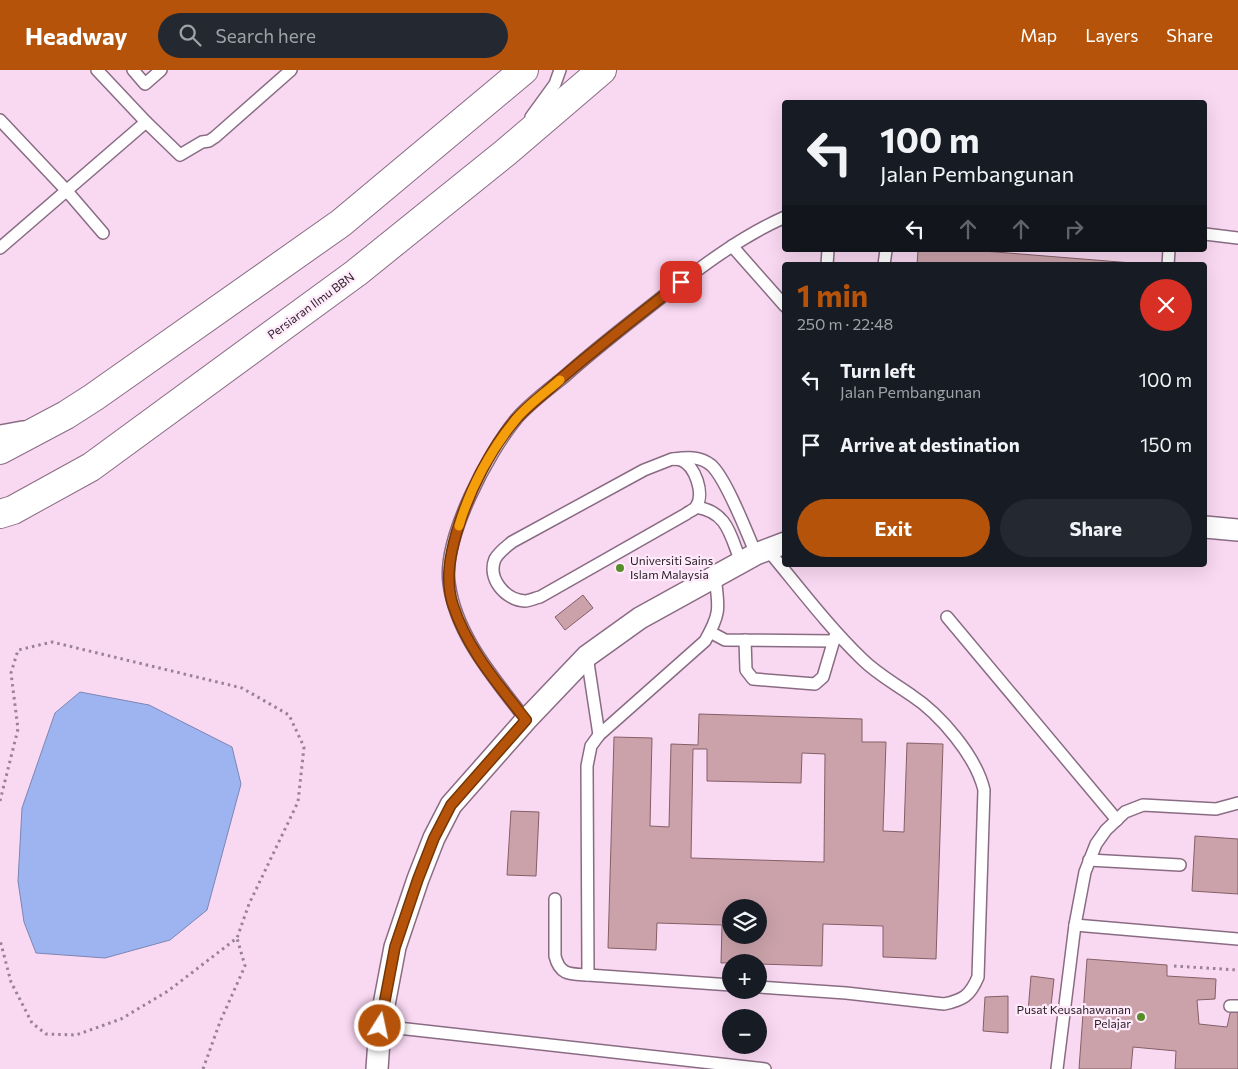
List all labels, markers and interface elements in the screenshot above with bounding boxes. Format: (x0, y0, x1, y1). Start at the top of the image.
search box (158, 13, 508, 58)
text: Headway (25, 21, 128, 50)
icon: search (176, 21, 204, 49)
text: Search here (216, 24, 316, 47)
text: Map (1020, 24, 1057, 46)
text: Layers (1085, 24, 1138, 46)
text: Share (1166, 24, 1213, 46)
text: 100 m (880, 117, 980, 160)
icon: left (797, 120, 862, 185)
text: Jalan Pembangunan (880, 160, 1074, 187)
icon: left (901, 215, 929, 243)
icon: ahead (954, 215, 982, 243)
icon: ahead (1007, 215, 1035, 243)
icon: right (1060, 215, 1088, 243)
pin (660, 261, 702, 303)
icon: arrive (667, 268, 695, 296)
street label: Persiaran Ilmu BBN (264, 269, 356, 341)
text: 1 min (797, 276, 868, 313)
button: close (1140, 279, 1192, 331)
text: 250 m · 22:48 (797, 314, 893, 333)
text: Turn left (840, 359, 915, 382)
icon: left (797, 366, 825, 394)
text: 100 m (1139, 368, 1192, 391)
text: Jalan Pembangunan (840, 382, 981, 401)
icon: arrive (797, 431, 825, 459)
text: Arrive at destination (840, 433, 1020, 456)
text: 150 m (1140, 433, 1192, 456)
button: Exit (797, 499, 990, 557)
button: Share (1000, 499, 1192, 557)
place label: Universiti Sains Islam Malaysia (630, 553, 713, 581)
marker: Universiti Sains Islam Malaysia (614, 562, 626, 574)
map controls (722, 899, 767, 1054)
button: layers (722, 899, 767, 944)
button: + (722, 954, 767, 999)
position arrow (353, 999, 405, 1051)
place label: Pusat Keusahawanan Pelajar (1017, 1002, 1131, 1030)
button: − (722, 1009, 767, 1054)
marker: Pusat Keusahawanan Pelajar (1135, 1011, 1147, 1023)

